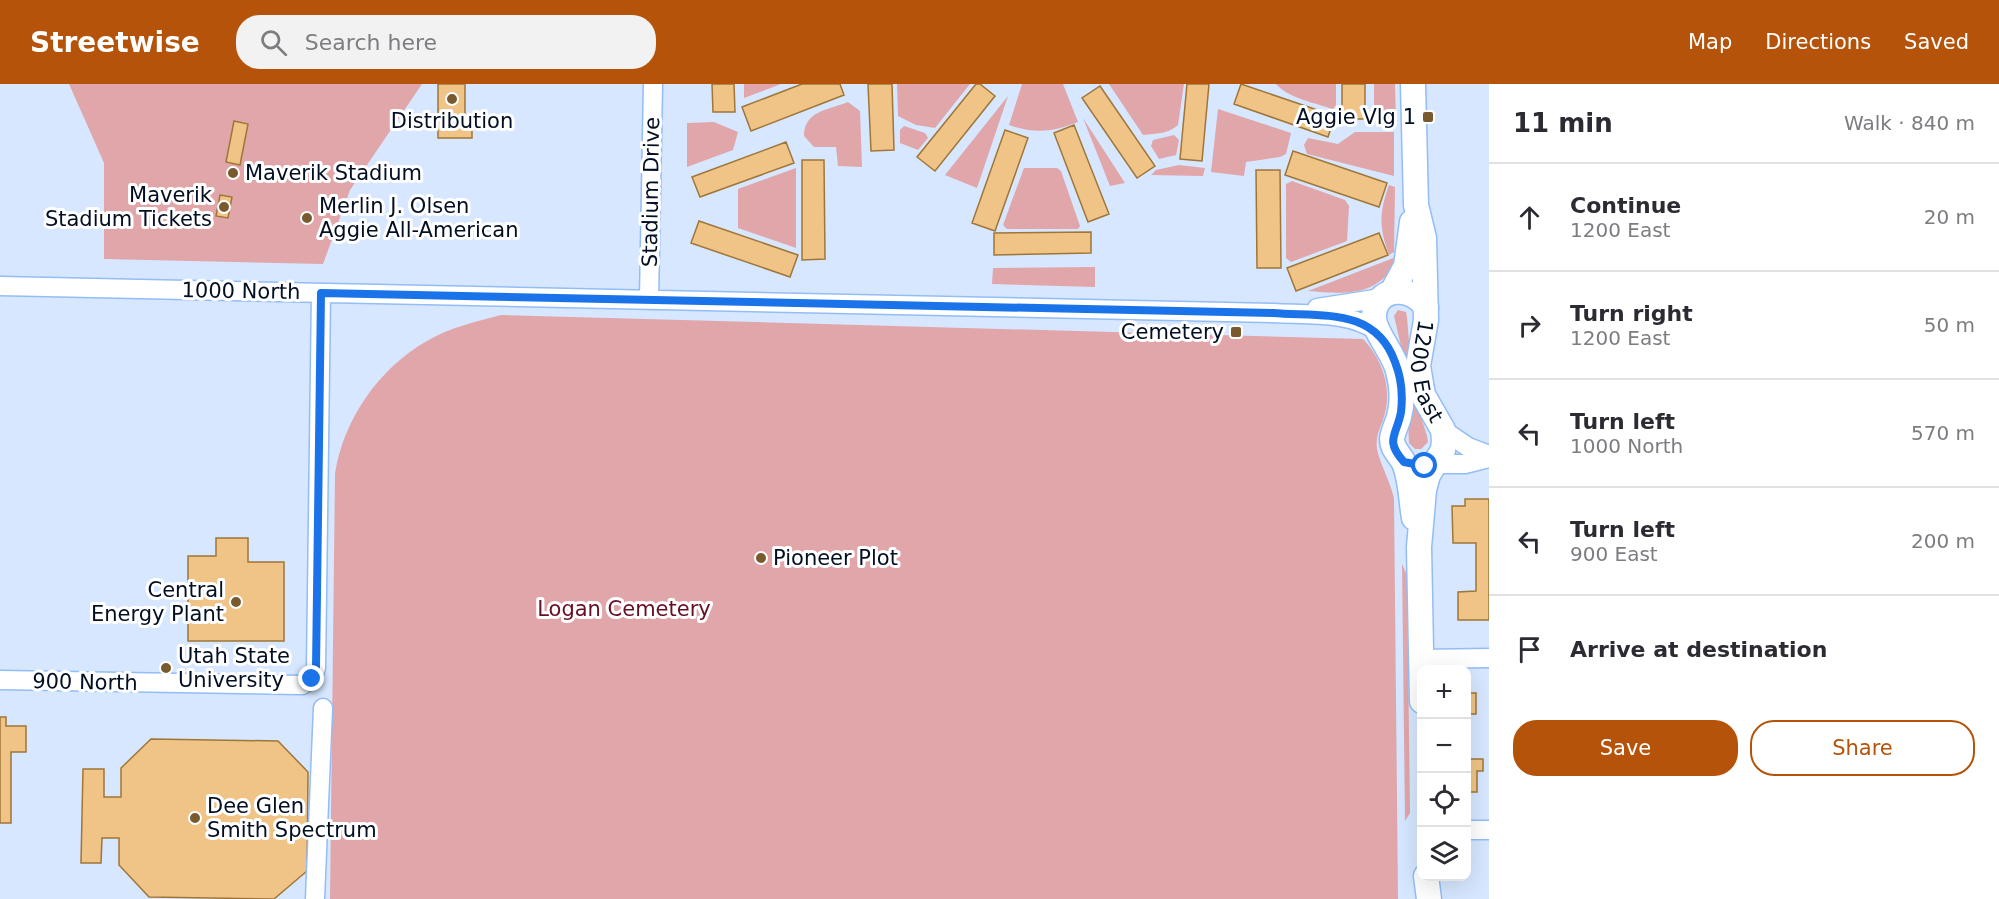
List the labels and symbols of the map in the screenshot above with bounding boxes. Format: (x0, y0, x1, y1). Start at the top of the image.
marker: Distribution (445, 92, 459, 106)
place label: Aggie Vlg 1 (1296, 105, 1416, 129)
place label: Distribution (391, 109, 513, 133)
marker: Aggie Vlg 1 (1421, 110, 1435, 124)
street label: Stadium Drive (638, 117, 664, 267)
place label: Maverik Stadium (245, 161, 422, 185)
marker: Maverik Stadium (226, 166, 240, 180)
place label: Maverik Stadium Tickets (45, 183, 213, 231)
place label: Merlin J. Olsen Aggie All-American (319, 194, 519, 242)
marker: Maverik Stadium Tickets (217, 200, 231, 214)
marker: Merlin J. Olsen Aggie All-American (300, 211, 314, 225)
street label: 1000 North (181, 278, 301, 304)
street label: 1200 East (1405, 318, 1448, 427)
place label: Cemetery (1121, 320, 1224, 344)
marker: Cemetery (1229, 325, 1243, 339)
route start (1411, 452, 1437, 478)
place label: Pioneer Plot (773, 546, 898, 570)
marker: Pioneer Plot (754, 551, 768, 565)
place label: Central Energy Plant (91, 578, 224, 626)
marker: Central Energy Plant (229, 595, 243, 609)
park label: Logan Cemetery (537, 597, 711, 621)
place label: Utah State University (178, 644, 290, 692)
marker: Utah State University (159, 661, 173, 675)
route end (298, 665, 324, 691)
street label: 900 North (32, 669, 138, 695)
place label: Dee Glen Smith Spectrum (207, 794, 377, 842)
marker: Dee Glen Smith Spectrum (188, 811, 202, 825)

